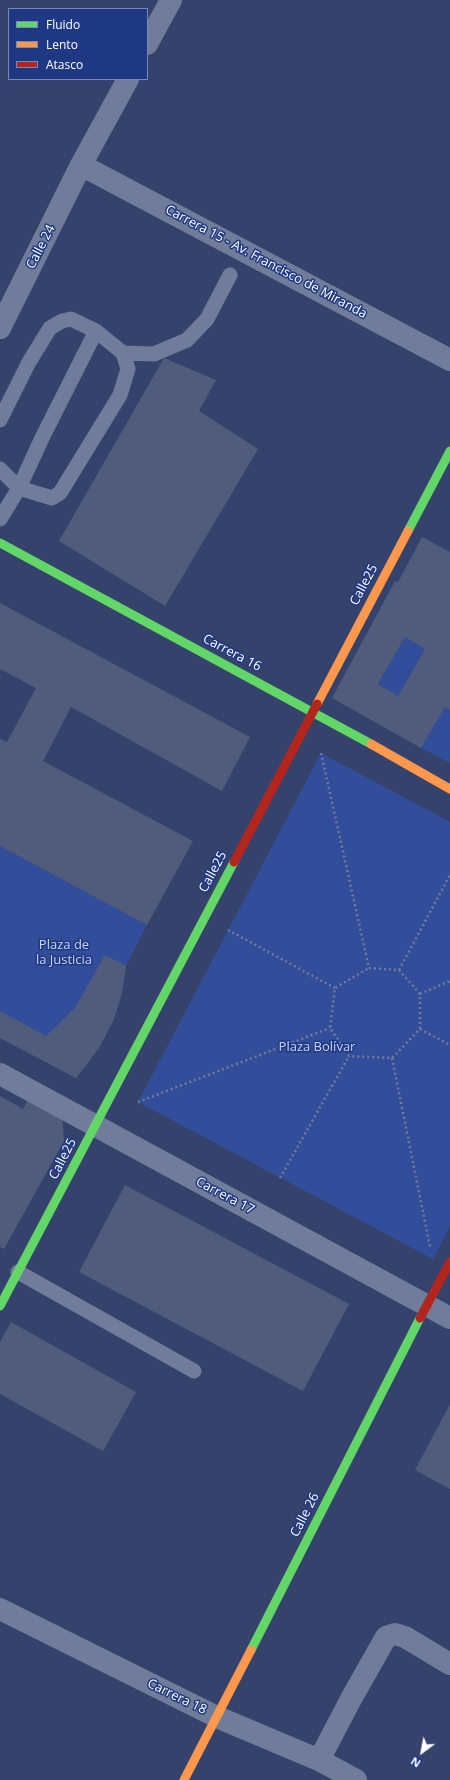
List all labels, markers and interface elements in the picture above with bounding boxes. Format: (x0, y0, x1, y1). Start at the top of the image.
legend (8, 8, 148, 80)
text: Fluido (46, 16, 80, 33)
text: Lento (46, 36, 78, 53)
text: Atasco (46, 56, 83, 73)
street label: Carrera 15 - Av. Francisco de Miranda (162, 202, 370, 322)
street label: Calle 24 (23, 222, 59, 272)
street label: Calle25 (347, 562, 381, 608)
street label: Carrera 16 (200, 631, 264, 675)
street label: Calle25 (196, 849, 230, 895)
park label: Plaza de la Justicia (36, 937, 92, 968)
park label: Plaza Bolívar (279, 1039, 355, 1055)
street label: Calle25 (46, 1136, 80, 1182)
street label: Carrera 17 (193, 1174, 257, 1218)
street label: Calle 26 (287, 1490, 323, 1540)
street label: Carrera 18 (145, 1676, 209, 1718)
north arrow (402, 1732, 442, 1772)
text: N (408, 1754, 423, 1771)

